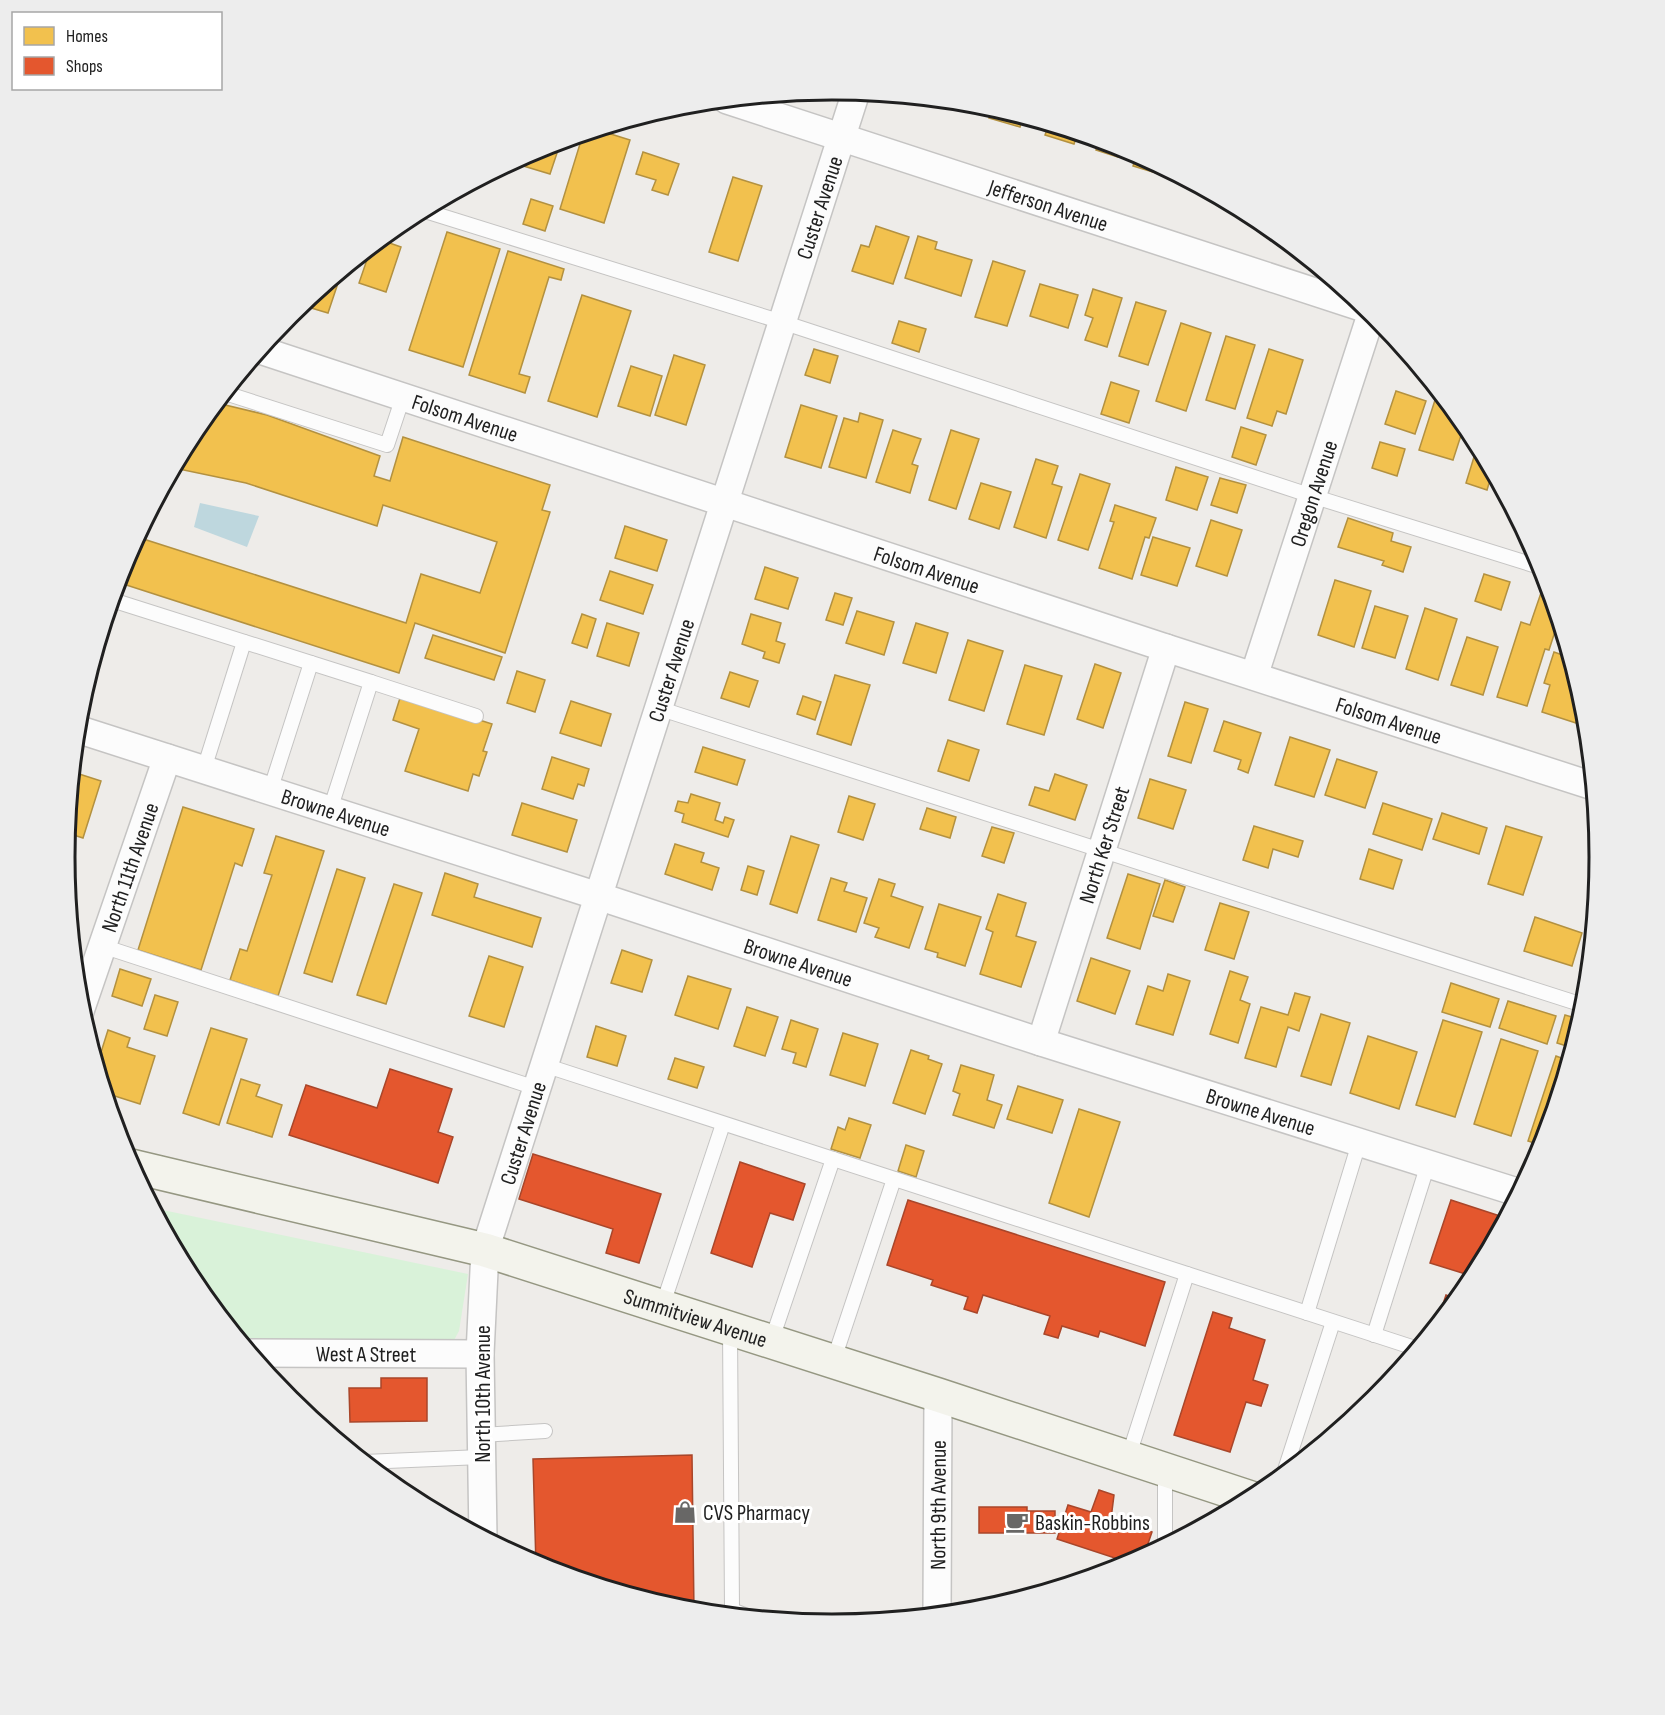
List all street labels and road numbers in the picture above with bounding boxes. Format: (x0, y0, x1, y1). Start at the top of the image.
street label: Custer Avenue (791, 153, 850, 263)
street label: Jefferson Avenue (984, 174, 1111, 238)
street label: Folsom Avenue (408, 389, 521, 449)
street label: Oregon Avenue (1285, 437, 1344, 550)
street label: Folsom Avenue (870, 541, 983, 601)
street label: Custer Avenue (643, 616, 701, 726)
street label: Folsom Avenue (1332, 692, 1445, 751)
street label: Browne Avenue (278, 783, 393, 844)
street label: North Ker Street (1074, 783, 1136, 907)
street label: North 11th Avenue (96, 799, 166, 936)
street label: Browne Avenue (740, 933, 856, 994)
street label: Custer Avenue (495, 1078, 553, 1188)
street label: Browne Avenue (1202, 1083, 1318, 1143)
street label: Summitview Avenue (620, 1283, 770, 1354)
street label: North 10th Avenue (470, 1325, 497, 1463)
street label: West A Street (316, 1341, 416, 1369)
street label: North 9th Avenue (925, 1440, 953, 1570)

